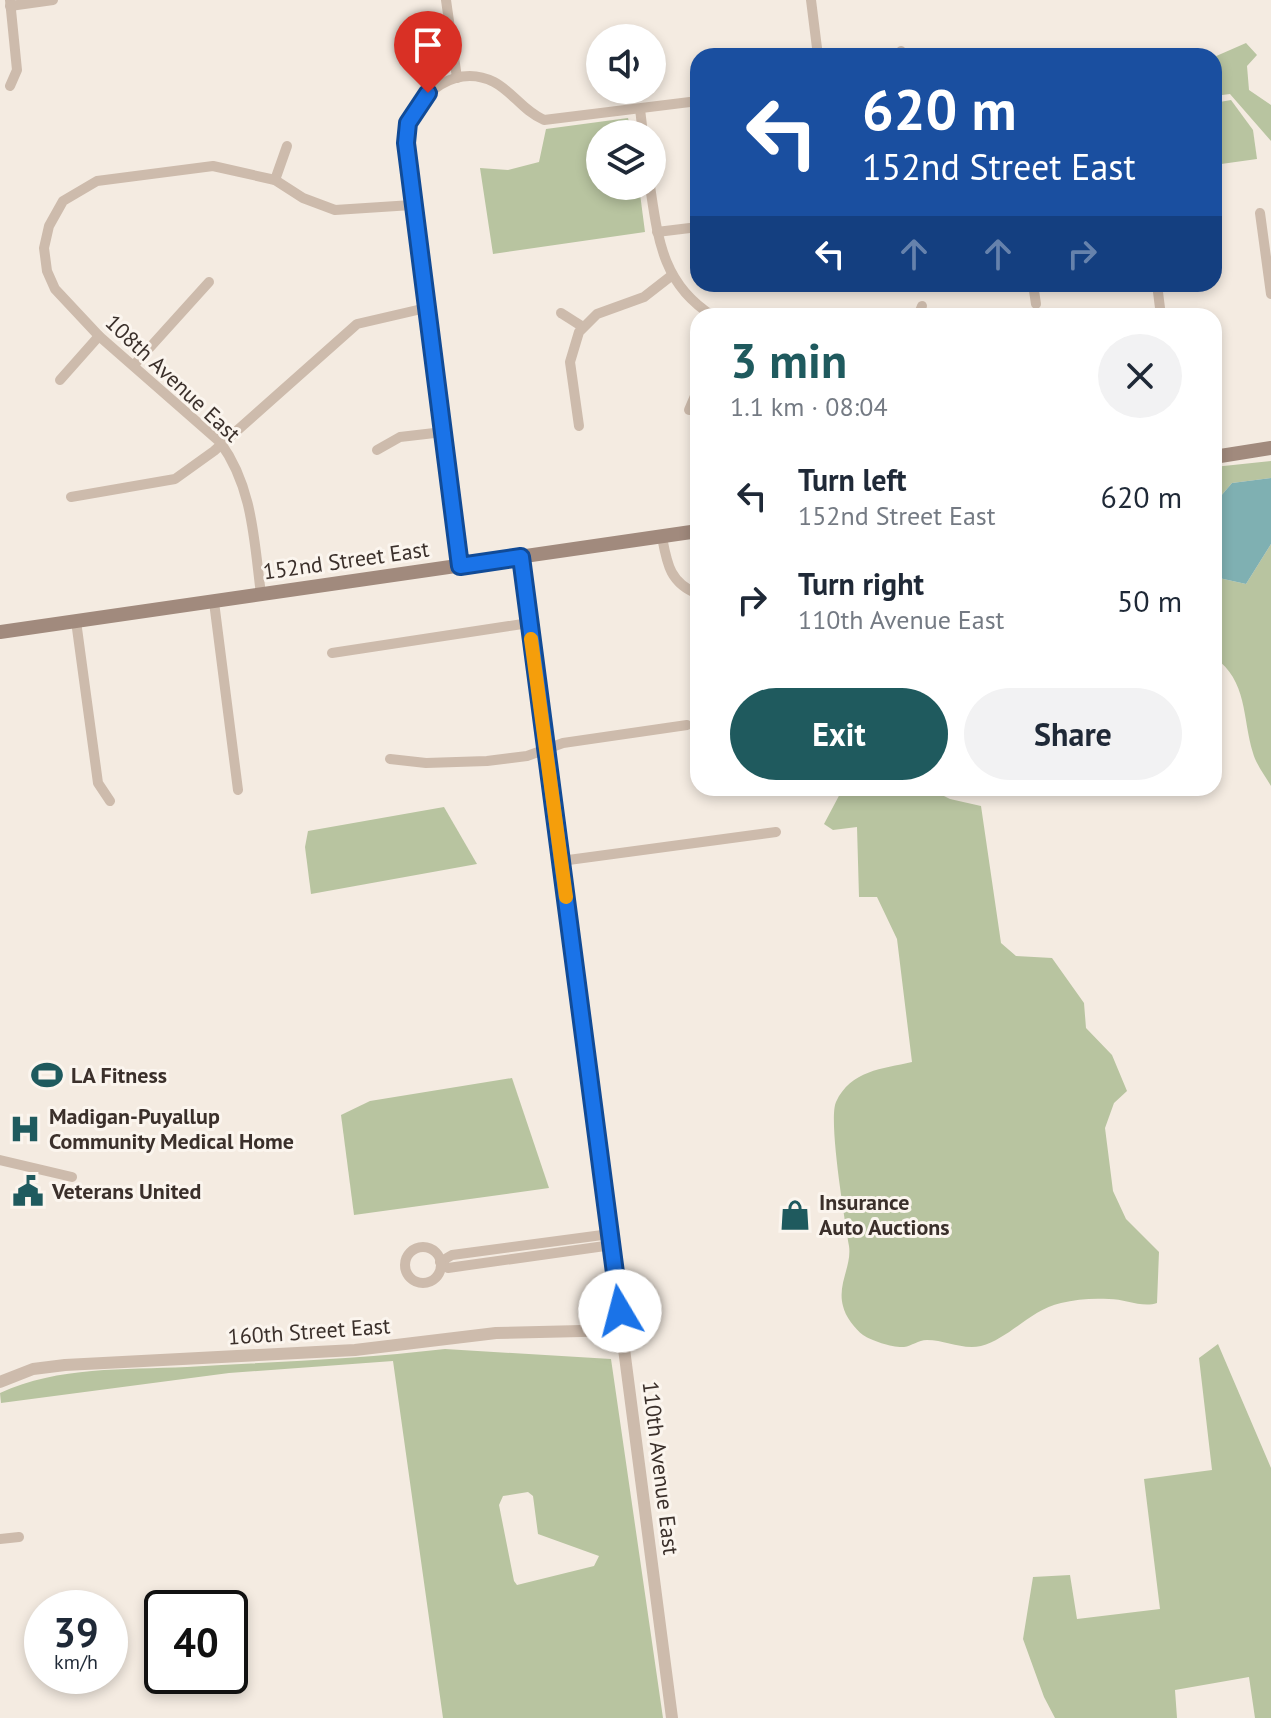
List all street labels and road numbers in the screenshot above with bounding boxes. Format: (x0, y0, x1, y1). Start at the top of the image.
street label: 108th Avenue East (100, 308, 247, 448)
street label: 152nd Street East (261, 534, 431, 585)
street label: 160th Street East (227, 1311, 392, 1351)
street label: 110th Avenue East (636, 1380, 686, 1557)

